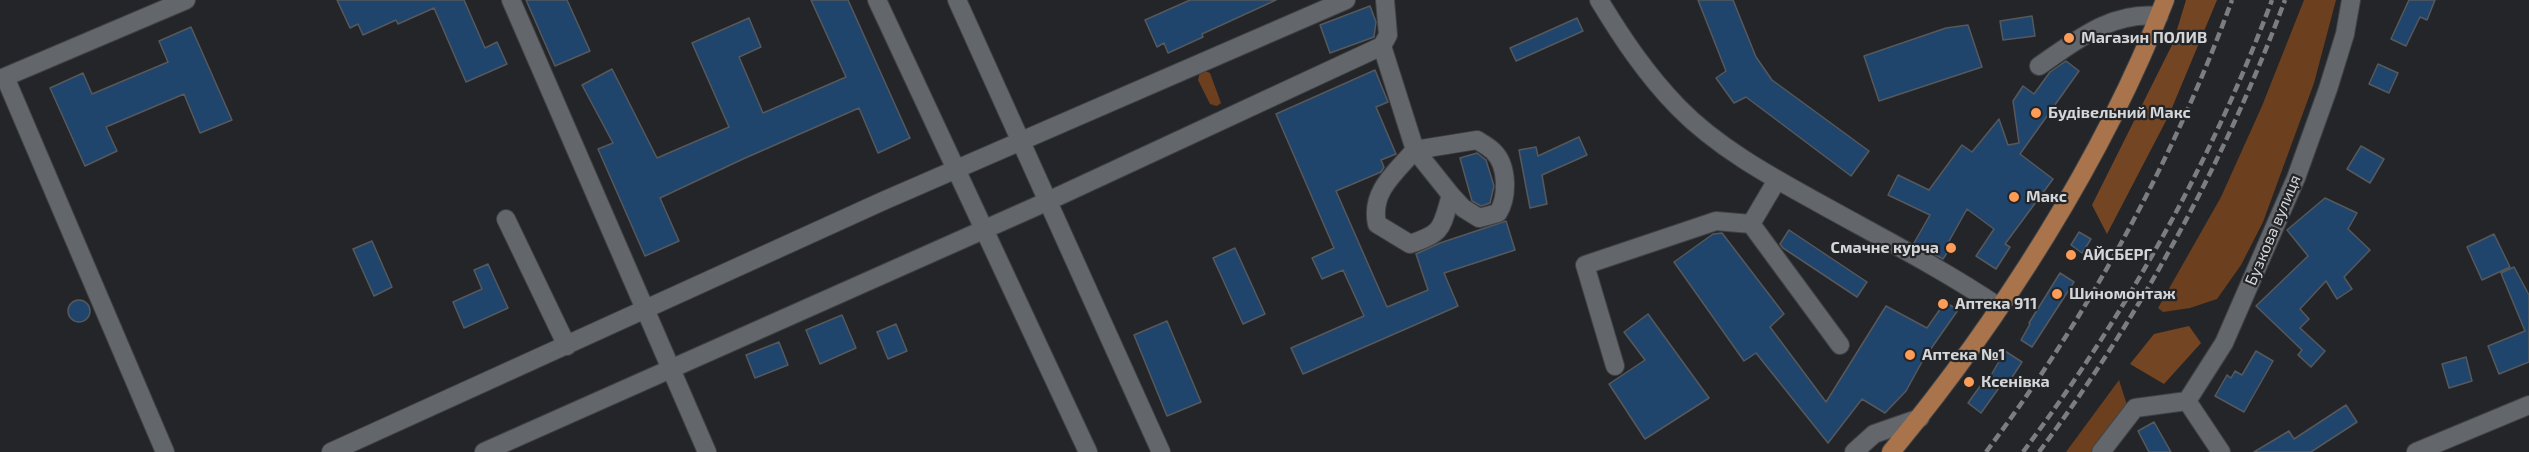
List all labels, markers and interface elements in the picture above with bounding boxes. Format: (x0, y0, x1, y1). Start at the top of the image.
place label: Магазин ПОЛИВ (2081, 28, 2207, 48)
marker: Магазин ПОЛИВ (2062, 31, 2076, 45)
place label: Будівельний Макс (2048, 103, 2191, 123)
marker: Будівельний Макс (2029, 106, 2043, 120)
street label: Бузкова вулиця (2241, 172, 2305, 288)
place label: Макс (2026, 187, 2067, 207)
marker: Макс (2007, 190, 2021, 204)
place label: Смачне курча (1831, 238, 1939, 258)
marker: Смачне курча (1944, 241, 1958, 255)
place label: АЙСБЕРГ (2083, 245, 2152, 265)
marker: АЙСБЕРГ (2064, 248, 2078, 262)
place label: Шиномонтаж (2069, 284, 2176, 304)
marker: Шиномонтаж (2050, 287, 2064, 301)
place label: Аптека 911 (1955, 294, 2037, 314)
marker: Аптека 911 (1936, 297, 1950, 311)
place label: Аптека №1 (1922, 345, 2006, 365)
marker: Аптека №1 (1903, 348, 1917, 362)
place label: Ксенівка (1981, 372, 2050, 392)
marker: Ксенівка (1962, 375, 1976, 389)

